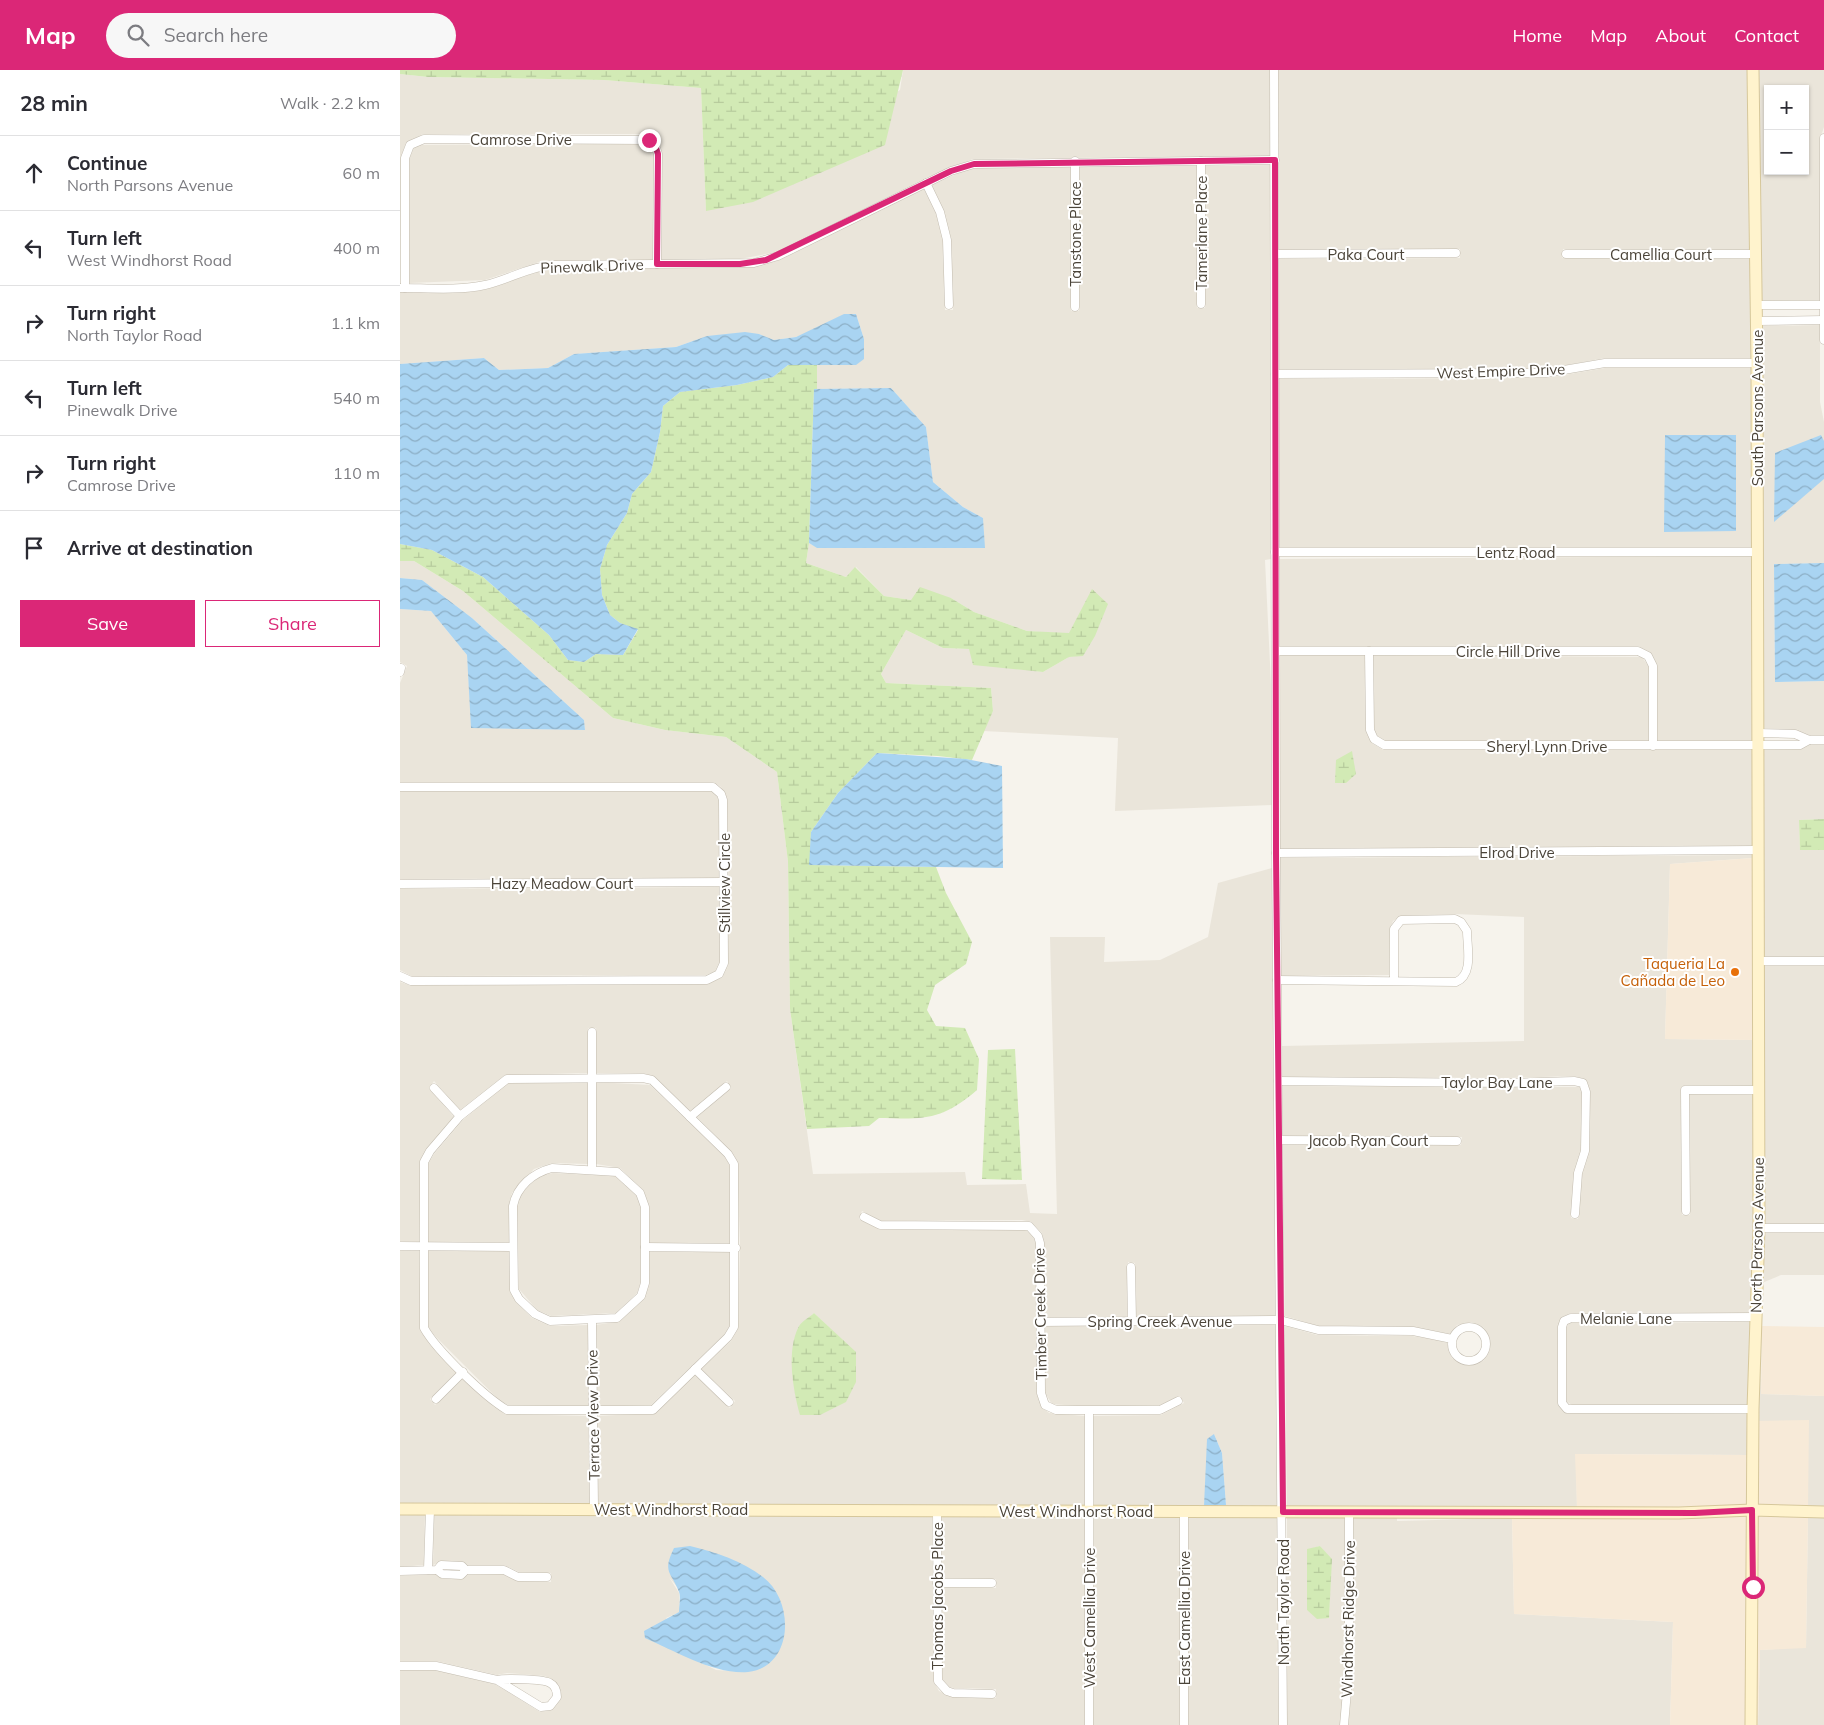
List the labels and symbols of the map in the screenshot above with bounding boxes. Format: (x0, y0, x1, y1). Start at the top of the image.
route end (638, 129, 661, 152)
street label: Camrose Drive (470, 130, 572, 149)
street label: Tamerlane Place (1192, 176, 1211, 290)
street label: Tanstone Place (1066, 181, 1085, 287)
street label: Paka Court (1327, 245, 1405, 264)
street label: Camellia Court (1610, 245, 1712, 264)
street label: Pinewalk Drive (540, 255, 644, 277)
street label: South Parsons Avenue (1748, 330, 1767, 486)
street label: West Empire Drive (1436, 359, 1566, 383)
street label: Lentz Road (1477, 543, 1555, 562)
street label: Circle Hill Drive (1456, 642, 1560, 661)
street label: Sheryl Lynn Drive (1487, 737, 1607, 756)
street label: Stillview Circle (715, 833, 734, 933)
street label: Elrod Drive (1479, 843, 1555, 862)
street label: Hazy Meadow Court (491, 874, 633, 893)
place label: Taqueria La Cañada de Leo (1620, 954, 1725, 990)
marker: Taqueria La Cañada de Leo (1729, 966, 1741, 978)
street label: Taylor Bay Lane (1441, 1073, 1553, 1092)
street label: Jacob Ryan Court (1308, 1131, 1428, 1150)
street label: North Parsons Avenue (1746, 1157, 1768, 1313)
street label: Timber Creek Drive (1029, 1248, 1051, 1380)
street label: Melanie Lane (1580, 1309, 1672, 1328)
street label: Spring Creek Avenue (1088, 1312, 1232, 1331)
street label: Terrace View Drive (582, 1350, 604, 1480)
street label: West Windhorst Road (594, 1500, 748, 1519)
street label: West Windhorst Road (999, 1502, 1153, 1521)
street label: Thomas Jacobs Place (928, 1522, 947, 1670)
street label: North Taylor Road (1274, 1539, 1293, 1665)
street label: Windhorst Ridge Drive (1337, 1540, 1359, 1698)
street label: West Camellia Drive (1080, 1548, 1099, 1688)
street label: East Camellia Drive (1175, 1551, 1194, 1685)
route start (1742, 1576, 1765, 1599)

